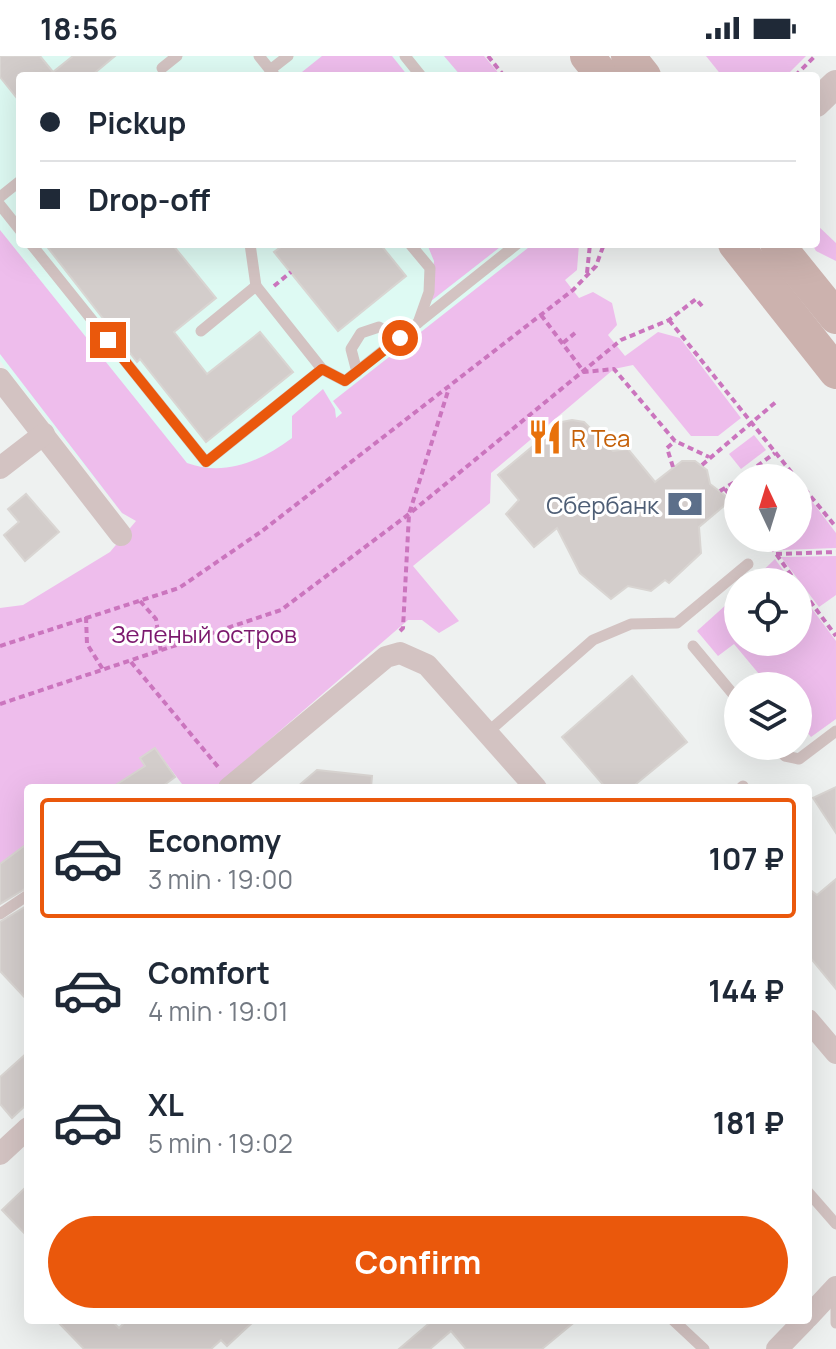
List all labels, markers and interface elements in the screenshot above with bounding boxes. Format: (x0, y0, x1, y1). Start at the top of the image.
text: 18:56 (40, 8, 118, 49)
text: Pickup (88, 102, 186, 143)
text: Drop-off (88, 179, 210, 220)
route start (382, 320, 418, 356)
route end (90, 322, 126, 358)
restaurant icon: R Tea (526, 418, 564, 456)
place label: R Tea (571, 421, 630, 454)
north arrow (724, 464, 812, 552)
map controls (724, 464, 812, 760)
bank icon: Сбербанк (666, 485, 704, 523)
place label: Сбербанк (546, 488, 660, 521)
button: locate (724, 568, 812, 656)
park label: Зеленый остров (111, 617, 297, 650)
button: layers (724, 672, 812, 760)
text: Economy (148, 820, 281, 861)
icon: car (52, 822, 124, 894)
text: 107 ₽ (709, 838, 784, 879)
text: 3 min · 19:00 (148, 861, 293, 897)
text: Comfort (148, 952, 270, 993)
icon: car (52, 954, 124, 1026)
text: 144 ₽ (708, 970, 784, 1011)
text: 4 min · 19:01 (148, 993, 288, 1029)
text: XL (148, 1084, 184, 1125)
icon: car (52, 1086, 124, 1158)
text: 181 ₽ (713, 1102, 784, 1143)
text: 5 min · 19:02 (148, 1125, 293, 1161)
button: Confirm (48, 1216, 788, 1308)

